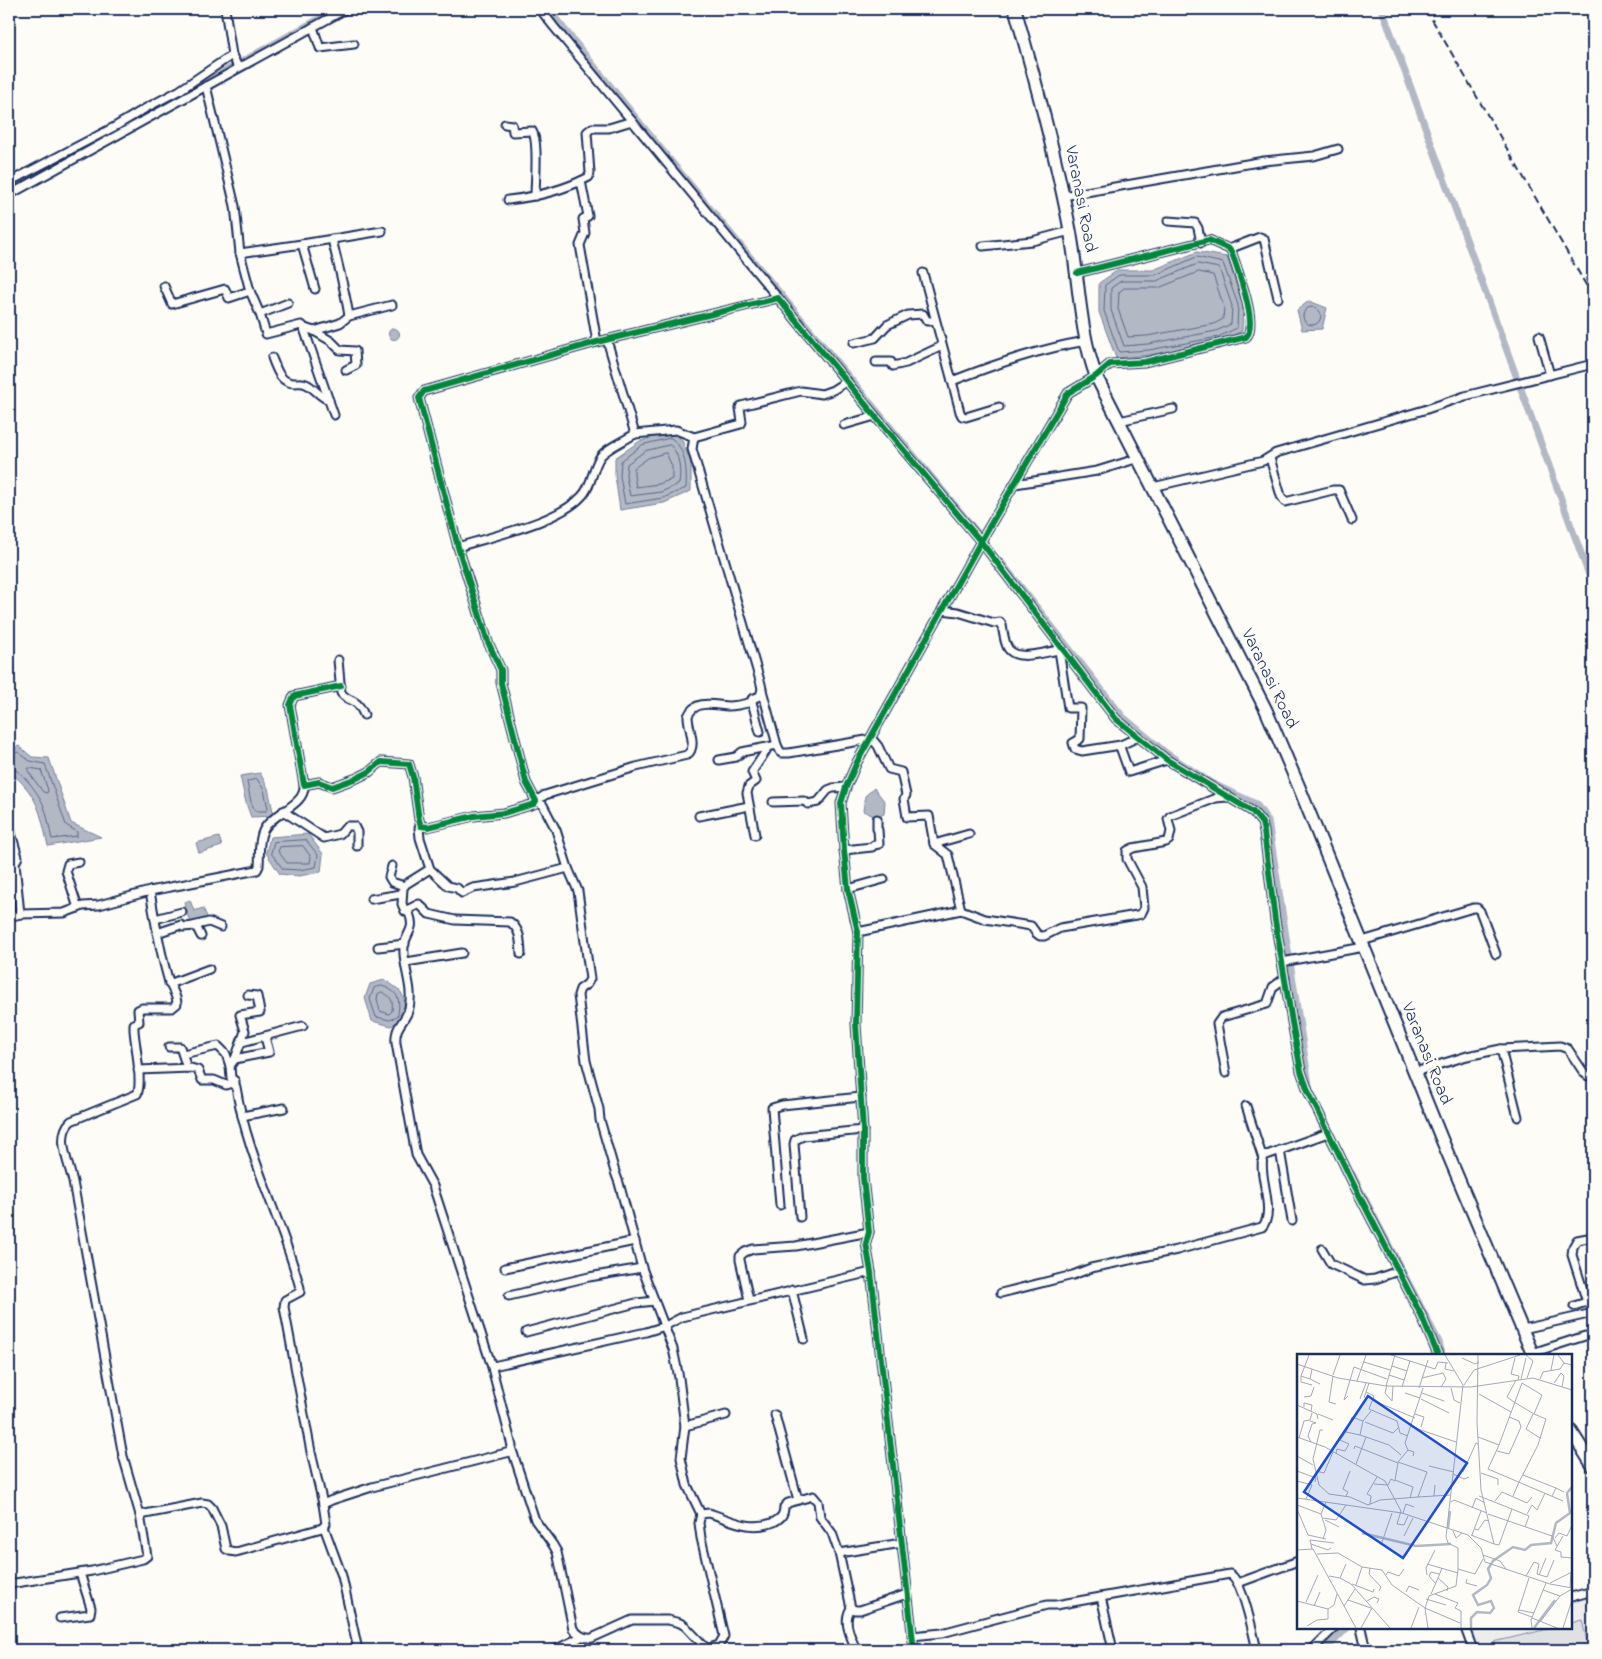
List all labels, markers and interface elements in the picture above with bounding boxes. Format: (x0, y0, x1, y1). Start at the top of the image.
street label: Varanasi Road (1057, 142, 1103, 255)
street label: Varanasi Road (1233, 624, 1304, 733)
street label: Varanasi Road (1393, 998, 1458, 1109)
inset map (1297, 1354, 1572, 1629)

